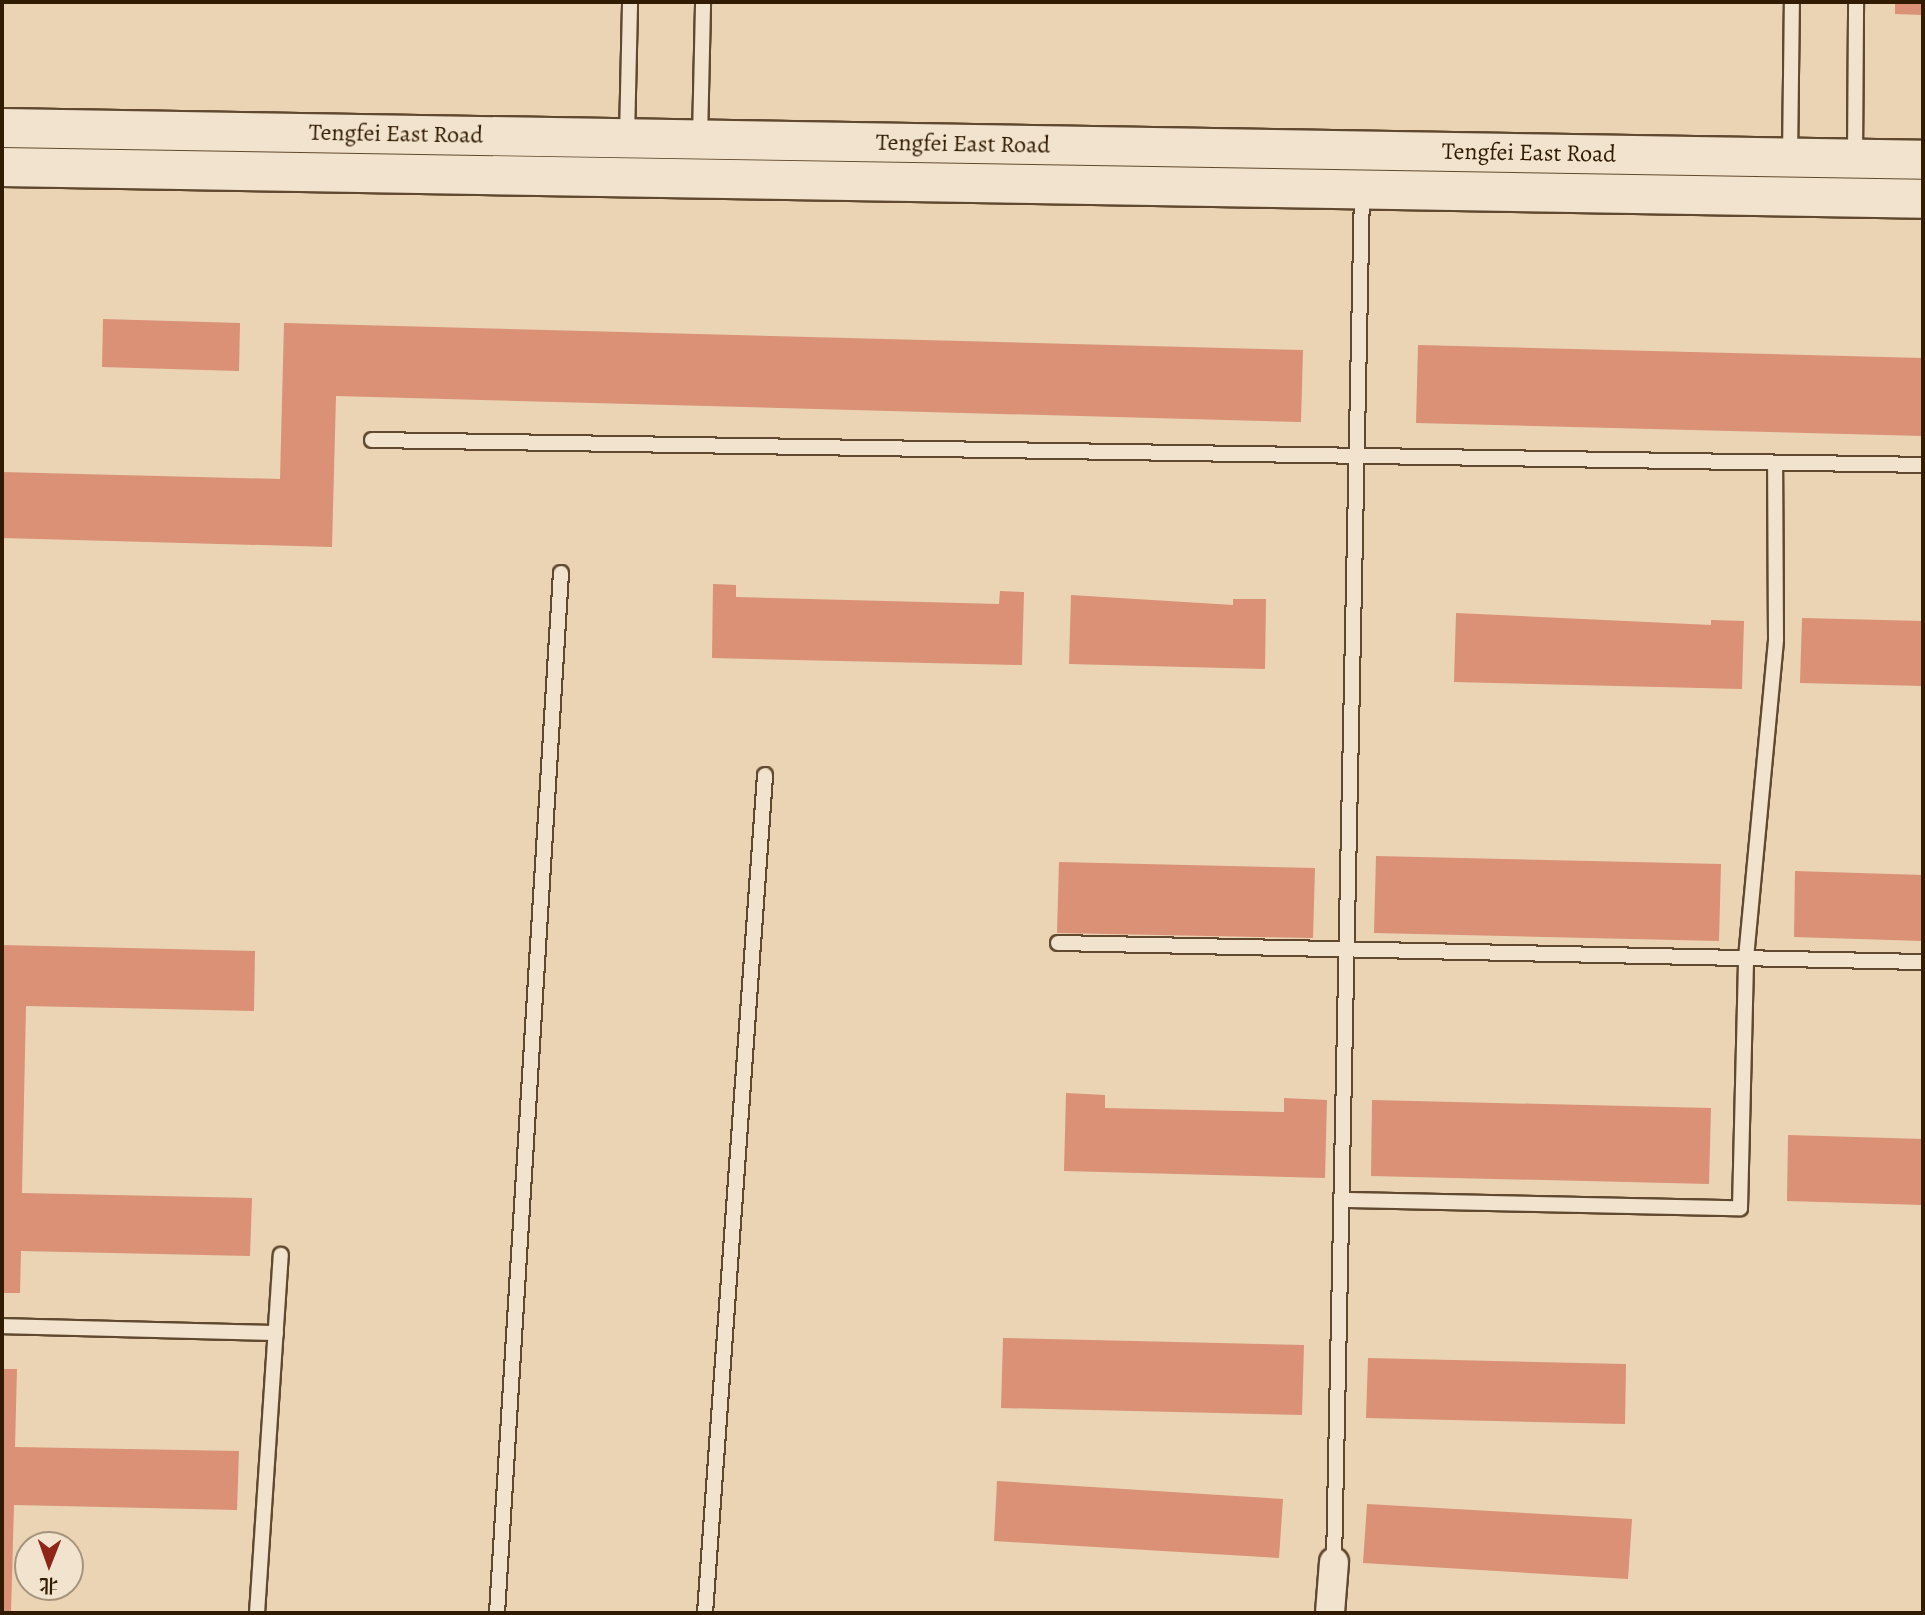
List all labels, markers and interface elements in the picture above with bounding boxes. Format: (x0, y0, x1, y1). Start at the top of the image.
street label: Tengfei East Road (309, 118, 483, 150)
street label: Tengfei East Road (876, 128, 1050, 160)
street label: Tengfei East Road (1442, 137, 1616, 169)
north arrow (14, 1531, 84, 1601)
text: 北 (39, 1572, 58, 1598)

